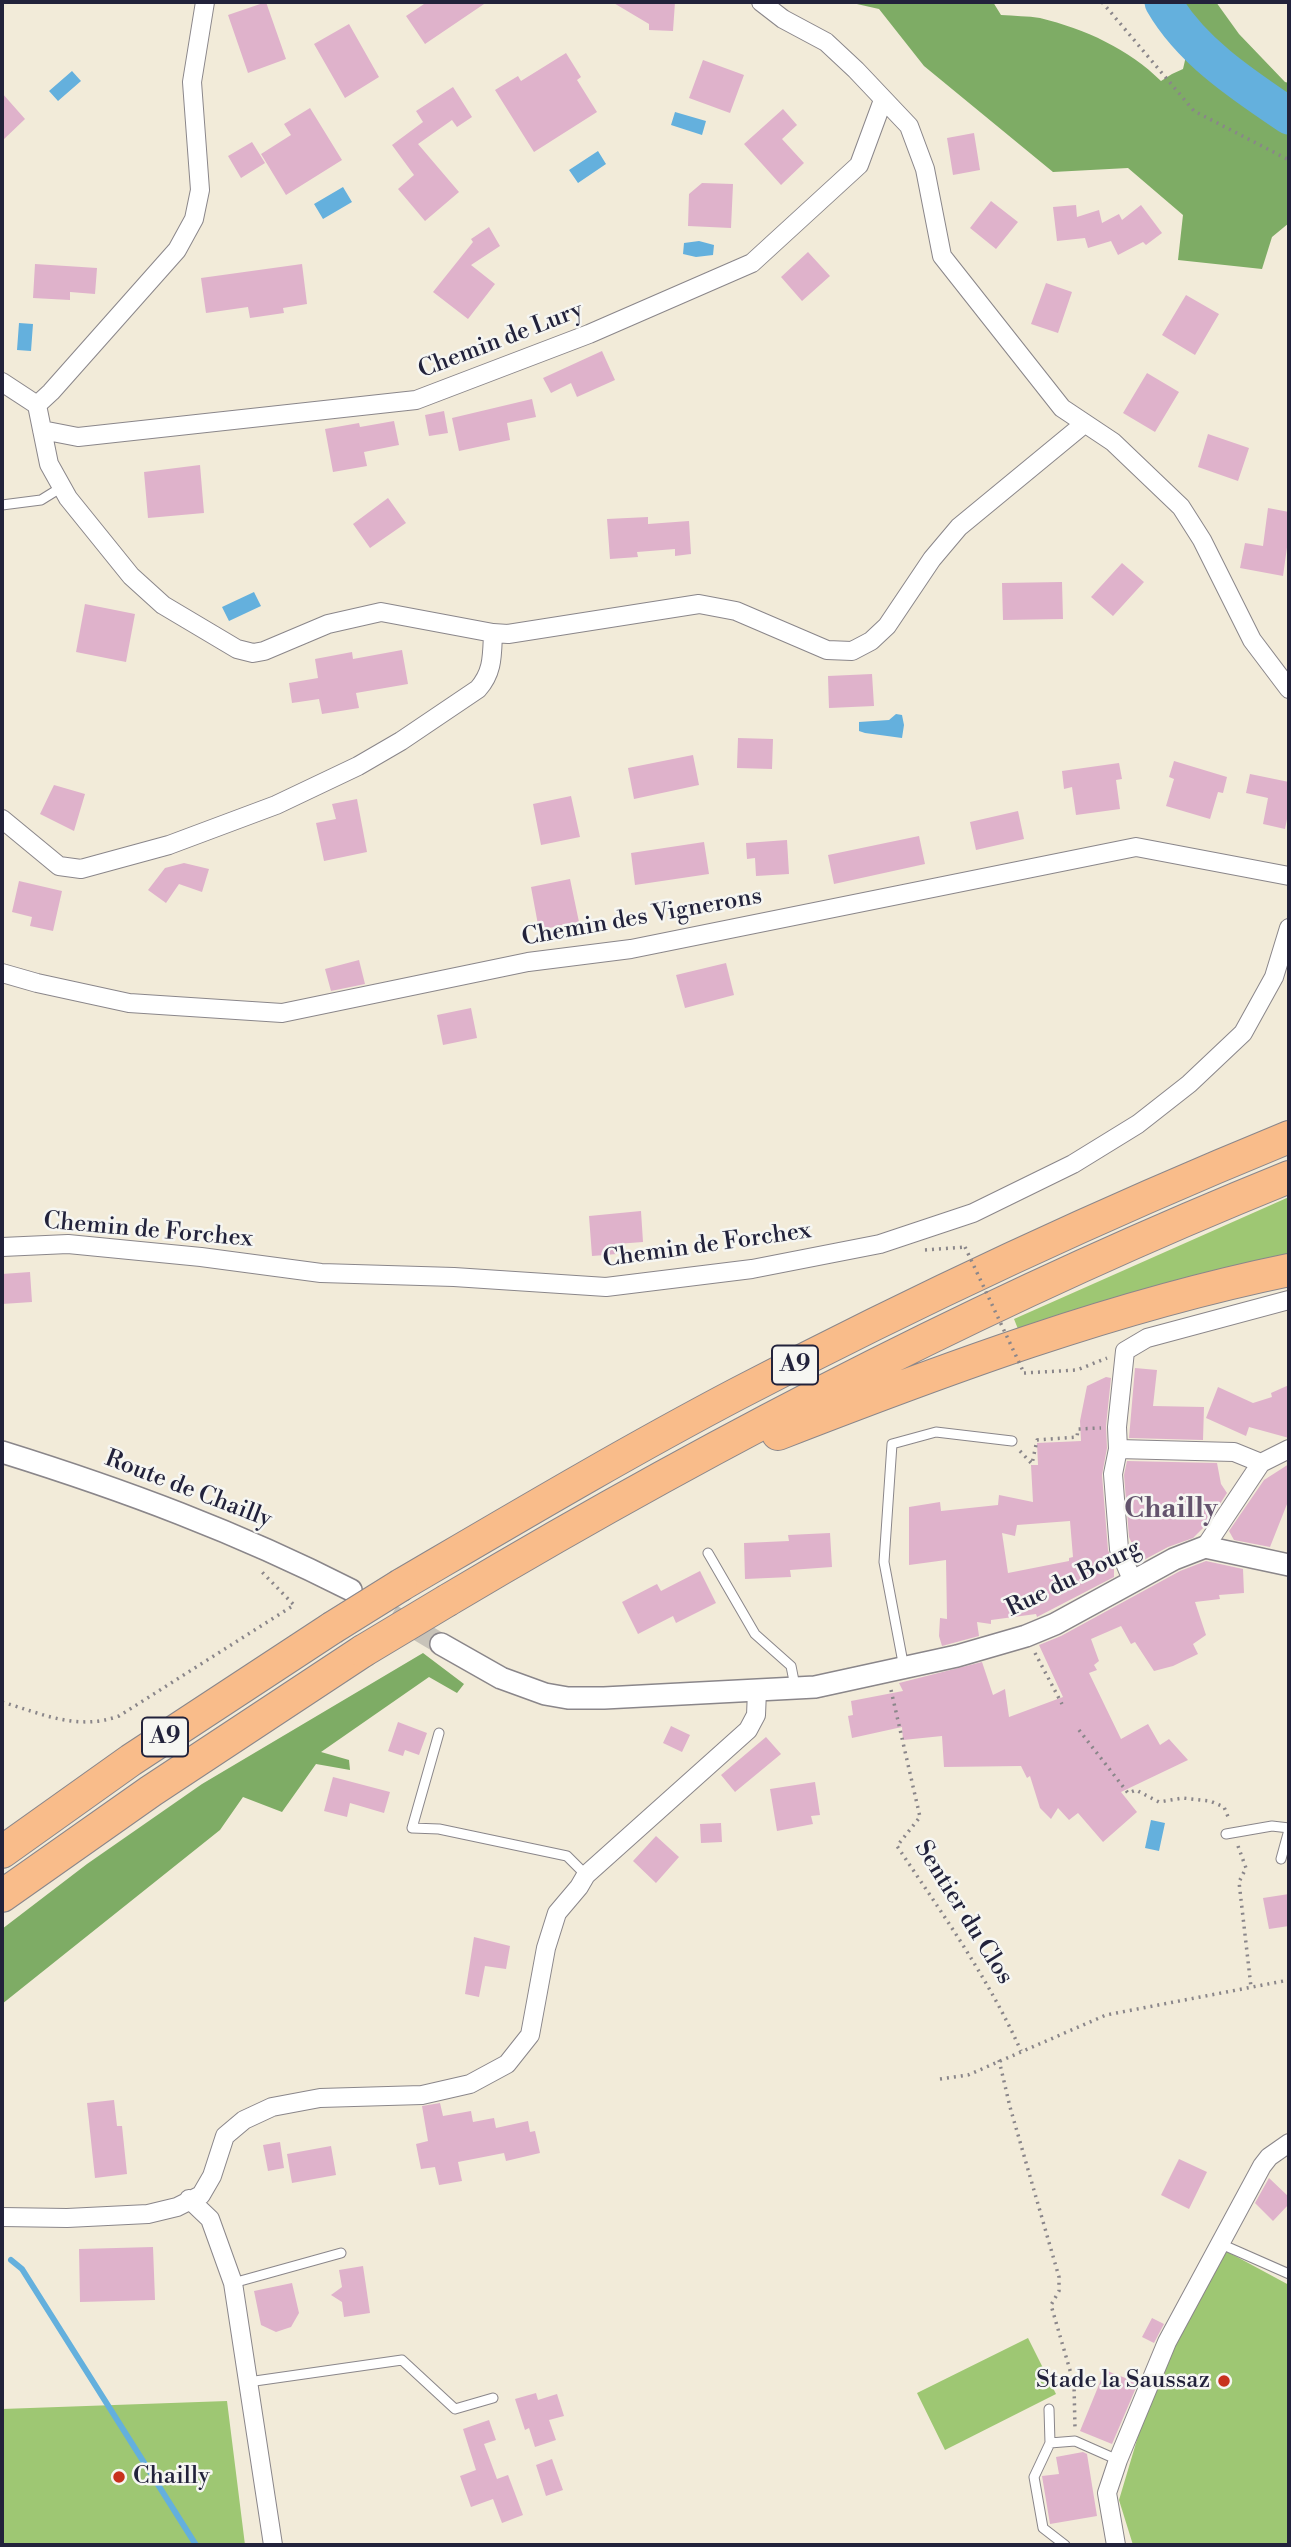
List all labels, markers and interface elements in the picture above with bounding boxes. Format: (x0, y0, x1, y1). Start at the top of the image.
street label: Chemin de Lury (414, 296, 588, 386)
street label: Chemin des Vignerons (520, 883, 764, 953)
street label: Chemin de Forchex (42, 1208, 254, 1254)
street label: Chemin de Forchex (601, 1217, 813, 1275)
road number: A9 (772, 1346, 818, 1384)
street label: Route de Chailly (100, 1445, 276, 1535)
district label: Chailly (1124, 1493, 1218, 1527)
street label: Rue du Bourg (1002, 1534, 1146, 1624)
road number: A9 (142, 1718, 188, 1756)
street label: Sentier du Clos (907, 1836, 1019, 1990)
place label: Stade la Saussaz (1036, 2367, 1210, 2395)
marker: Stade la Saussaz (1216, 2373, 1232, 2389)
place label: Chailly (133, 2463, 210, 2491)
marker: Chailly (111, 2469, 127, 2485)

